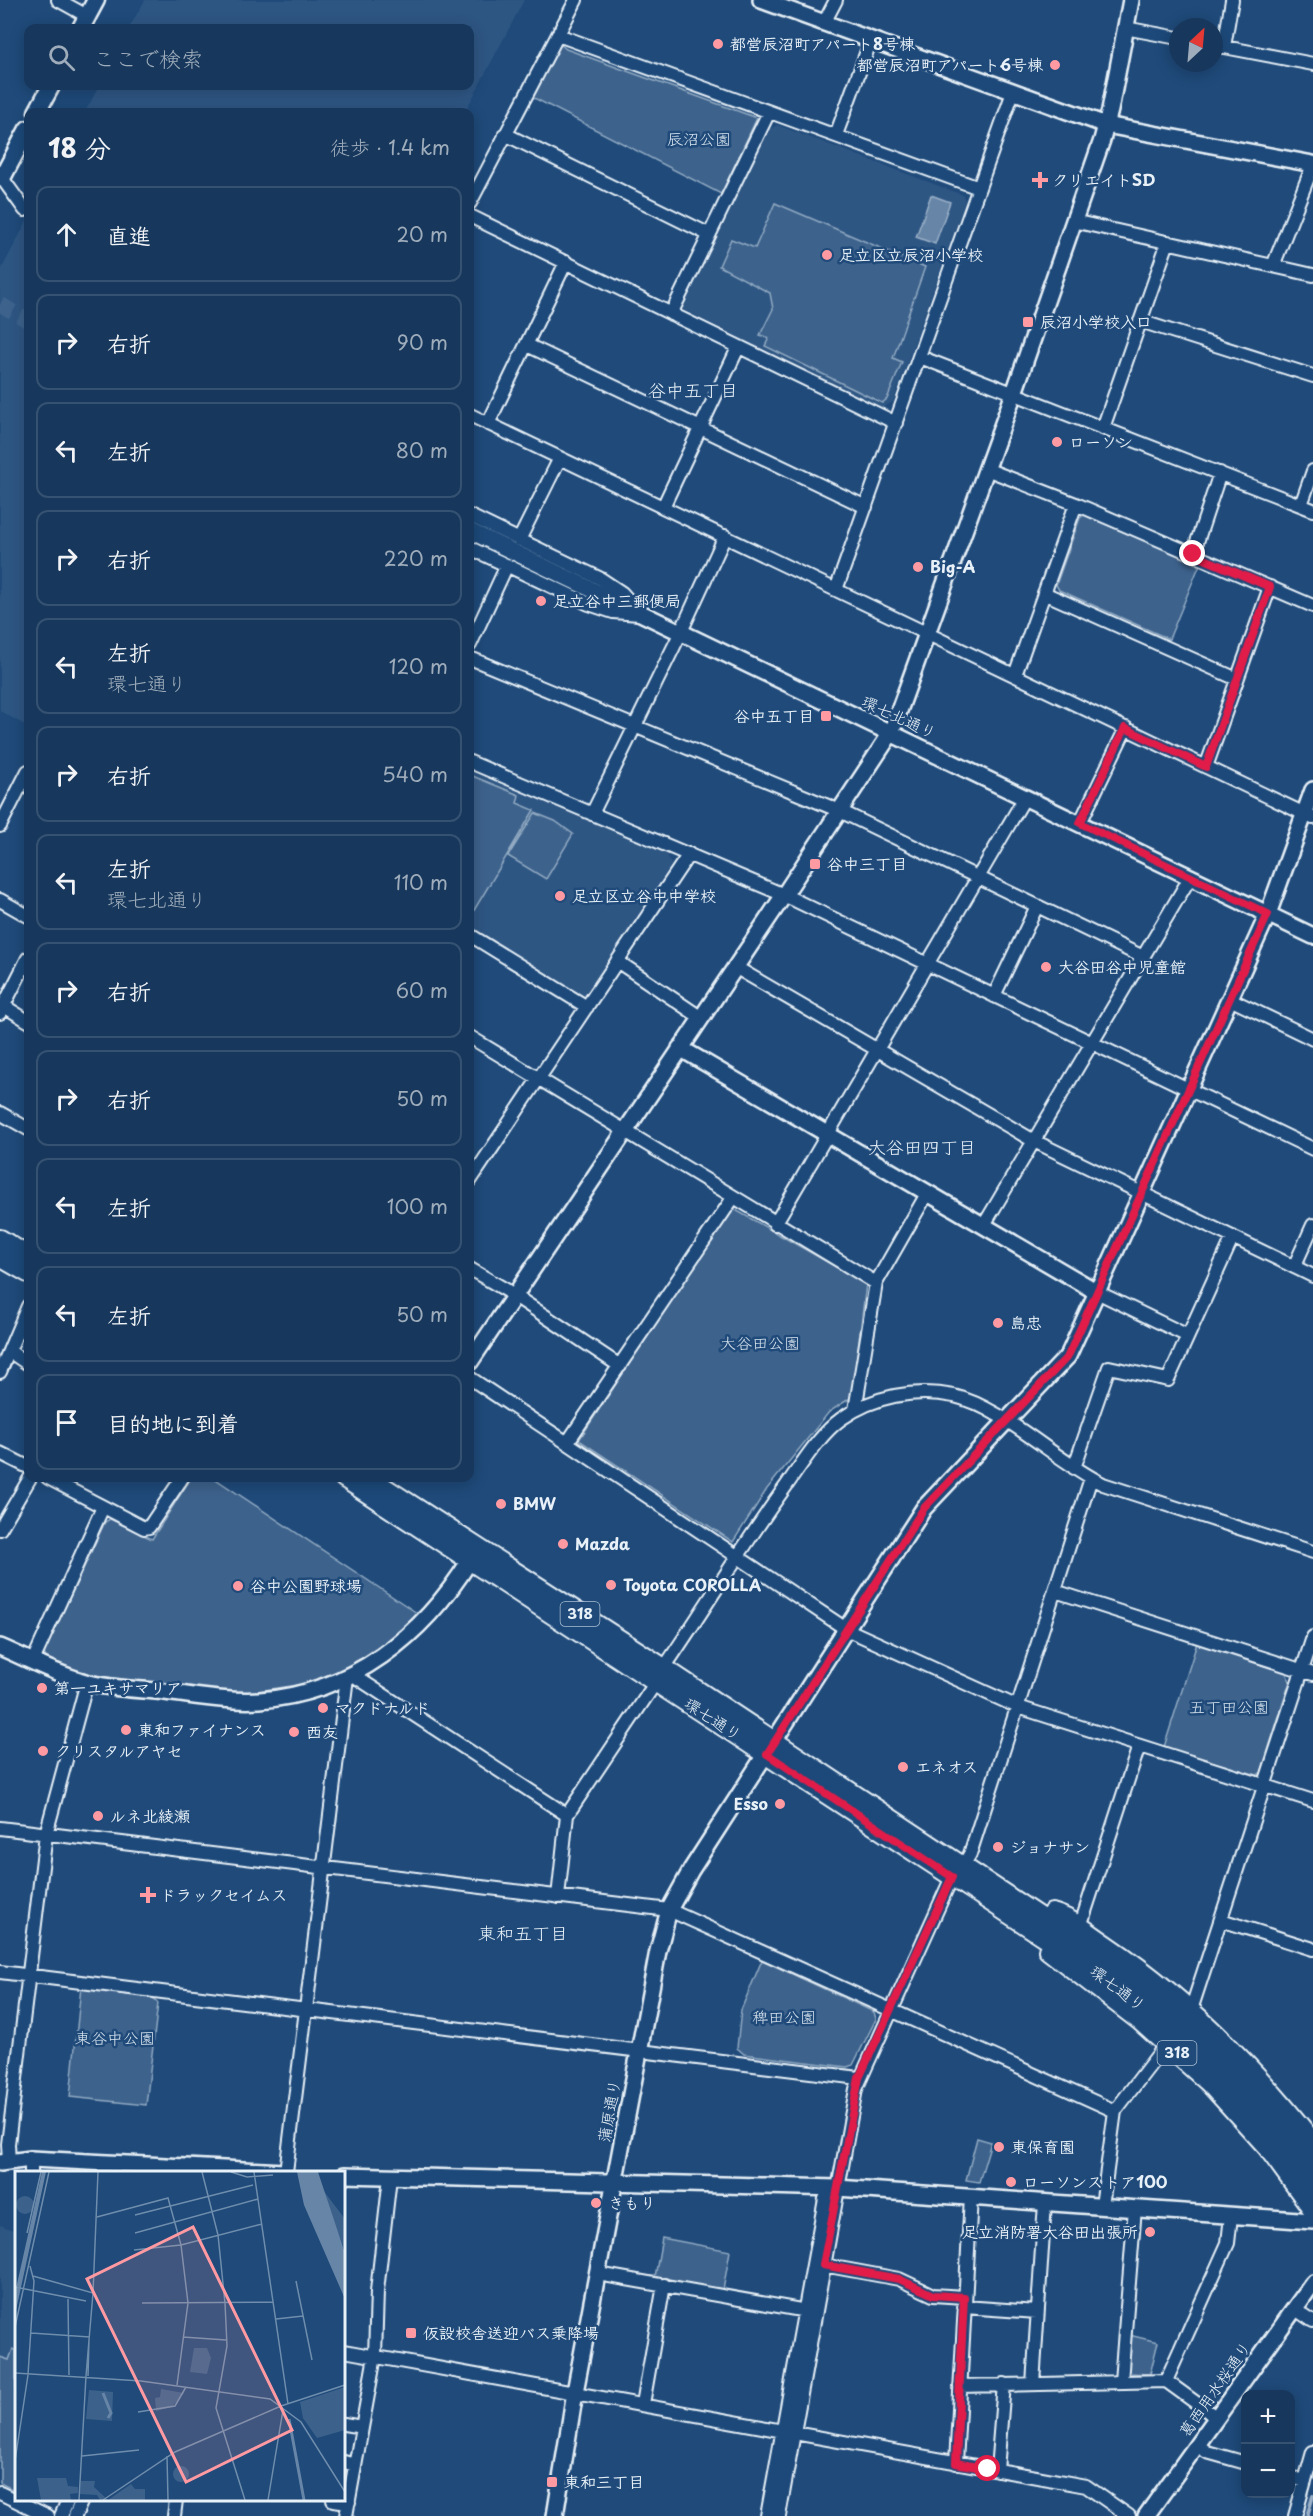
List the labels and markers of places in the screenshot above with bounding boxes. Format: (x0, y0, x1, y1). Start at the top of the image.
place label: 都営辰沼町アパート8号棟 (730, 31, 916, 55)
marker: 都営辰沼町アパート8号棟 (711, 37, 725, 51)
place label: 都営辰沼町アパート6号棟 (857, 52, 1044, 76)
marker: 都営辰沼町アパート6号棟 (1048, 58, 1062, 72)
place label: クリエイトSD (1052, 167, 1156, 191)
marker: クリエイトSD (1033, 173, 1047, 187)
place label: 足立区立辰沼小学校 (839, 242, 983, 266)
marker: 足立区立辰沼小学校 (820, 248, 834, 262)
place label: 辰沼小学校入口 (1040, 309, 1152, 333)
marker: 辰沼小学校入口 (1021, 315, 1035, 329)
place label: ローソン (1069, 429, 1133, 453)
marker: ローソン (1050, 435, 1064, 449)
place label: Big-A (930, 554, 976, 578)
marker: Big-A (911, 560, 925, 574)
place label: 足立谷中三郵便局 (553, 588, 681, 612)
marker: 足立谷中三郵便局 (534, 594, 548, 608)
place label: 谷中五丁目 (734, 703, 814, 727)
marker: 谷中五丁目 (819, 709, 833, 723)
place label: 谷中三丁目 (827, 851, 907, 875)
marker: 谷中三丁目 (808, 857, 822, 871)
place label: 足立区立谷中中学校 (572, 883, 716, 907)
marker: 足立区立谷中中学校 (553, 889, 567, 903)
place label: 大谷田谷中児童館 (1058, 954, 1186, 978)
marker: 大谷田谷中児童館 (1039, 960, 1053, 974)
place label: 島忠 (1010, 1310, 1042, 1334)
marker: 島忠 (991, 1316, 1005, 1330)
place label: BMW (513, 1491, 556, 1515)
marker: BMW (494, 1497, 508, 1511)
place label: Mazda (575, 1531, 630, 1555)
marker: Mazda (556, 1537, 570, 1551)
place label: Toyota COROLLA (623, 1572, 762, 1596)
place label: 谷中公園野球場 (250, 1573, 362, 1597)
marker: Toyota COROLLA (604, 1578, 618, 1592)
marker: 谷中公園野球場 (231, 1579, 245, 1593)
place label: 第一ユキサマリア (54, 1675, 182, 1699)
marker: 第一ユキサマリア (35, 1681, 49, 1695)
place label: マクドナルド (335, 1695, 430, 1719)
marker: マクドナルド (316, 1701, 330, 1715)
place label: 東和ファイナンス (138, 1717, 266, 1741)
place label: 西友 (306, 1719, 338, 1743)
marker: 東和ファイナンス (119, 1723, 133, 1737)
marker: 西友 (287, 1725, 301, 1739)
place label: クリスタルアヤセ (55, 1738, 183, 1762)
marker: クリスタルアヤセ (36, 1744, 50, 1758)
place label: エネオス (915, 1754, 978, 1778)
marker: エネオス (896, 1760, 910, 1774)
place label: Esso (734, 1791, 768, 1815)
marker: Esso (773, 1797, 787, 1811)
place label: ルネ北綾瀬 (110, 1803, 190, 1827)
marker: ルネ北綾瀬 (91, 1809, 105, 1823)
place label: ジョナサン (1010, 1834, 1090, 1858)
marker: ジョナサン (991, 1840, 1005, 1854)
place label: ドラックセイムス (160, 1882, 287, 1906)
marker: ドラックセイムス (141, 1888, 155, 1902)
place label: 東保育園 (1011, 2134, 1075, 2158)
marker: 東保育園 (992, 2140, 1006, 2154)
place label: ローソンストア100 (1023, 2169, 1168, 2193)
marker: ローソンストア100 (1004, 2175, 1018, 2189)
place label: きもり (608, 2190, 656, 2214)
marker: きもり (589, 2196, 603, 2210)
place label: 足立消防署大谷田出張所 (962, 2219, 1138, 2243)
marker: 足立消防署大谷田出張所 (1143, 2225, 1157, 2239)
place label: 仮設校舎送迎バス乗降場 (423, 2320, 599, 2344)
marker: 仮設校舎送迎バス乗降場 (404, 2326, 418, 2340)
place label: 東和三丁目 (564, 2469, 644, 2493)
marker: 東和三丁目 (545, 2475, 559, 2489)

